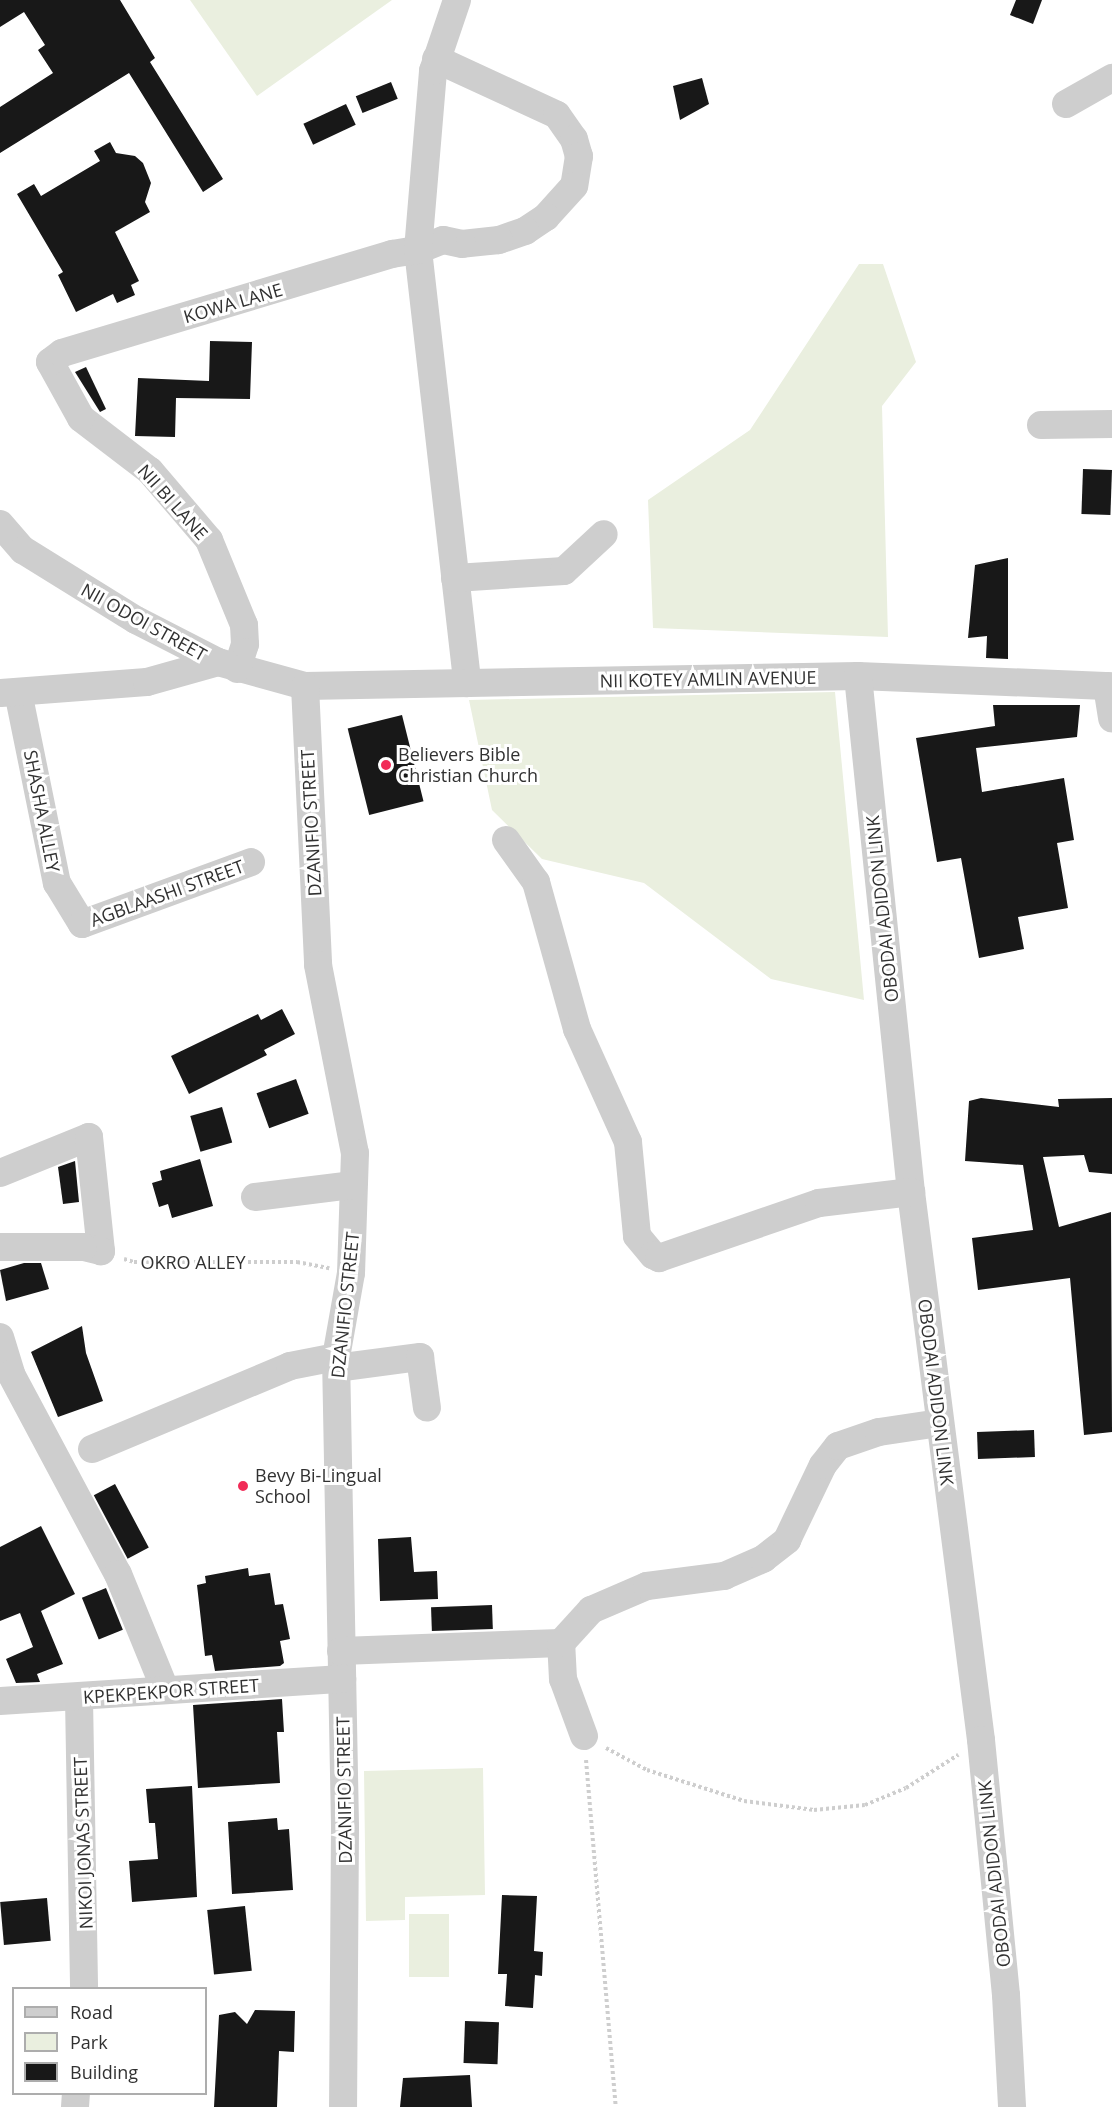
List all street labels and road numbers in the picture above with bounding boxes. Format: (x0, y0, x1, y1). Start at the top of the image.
street label: KOWA LANE (181, 279, 285, 327)
street label: NII BI LANE (134, 460, 212, 544)
street label: NII ODOI STREET (78, 579, 210, 665)
street label: NII KOTEY AMLIN AVENUE (599, 666, 817, 692)
street label: SHASHA ALLEY (20, 748, 64, 874)
street label: DZANIFIO STREET (296, 749, 326, 897)
street label: OBODAI ADIDON LINK (861, 815, 903, 1003)
street label: AGBLAASHI STREET (87, 855, 247, 931)
street label: DZANIFIO STREET (327, 1231, 363, 1379)
street label: OKRO ALLEY (140, 1251, 246, 1273)
street label: OBODAI ADIDON LINK (914, 1298, 958, 1486)
street label: KPEKPEKPOR STREET (82, 1674, 260, 1708)
street label: DZANIFIO STREET (332, 1716, 356, 1864)
street label: NIKOI JONAS STREET (69, 1756, 97, 1930)
street label: OBODAI ADIDON LINK (973, 1780, 1015, 1968)

